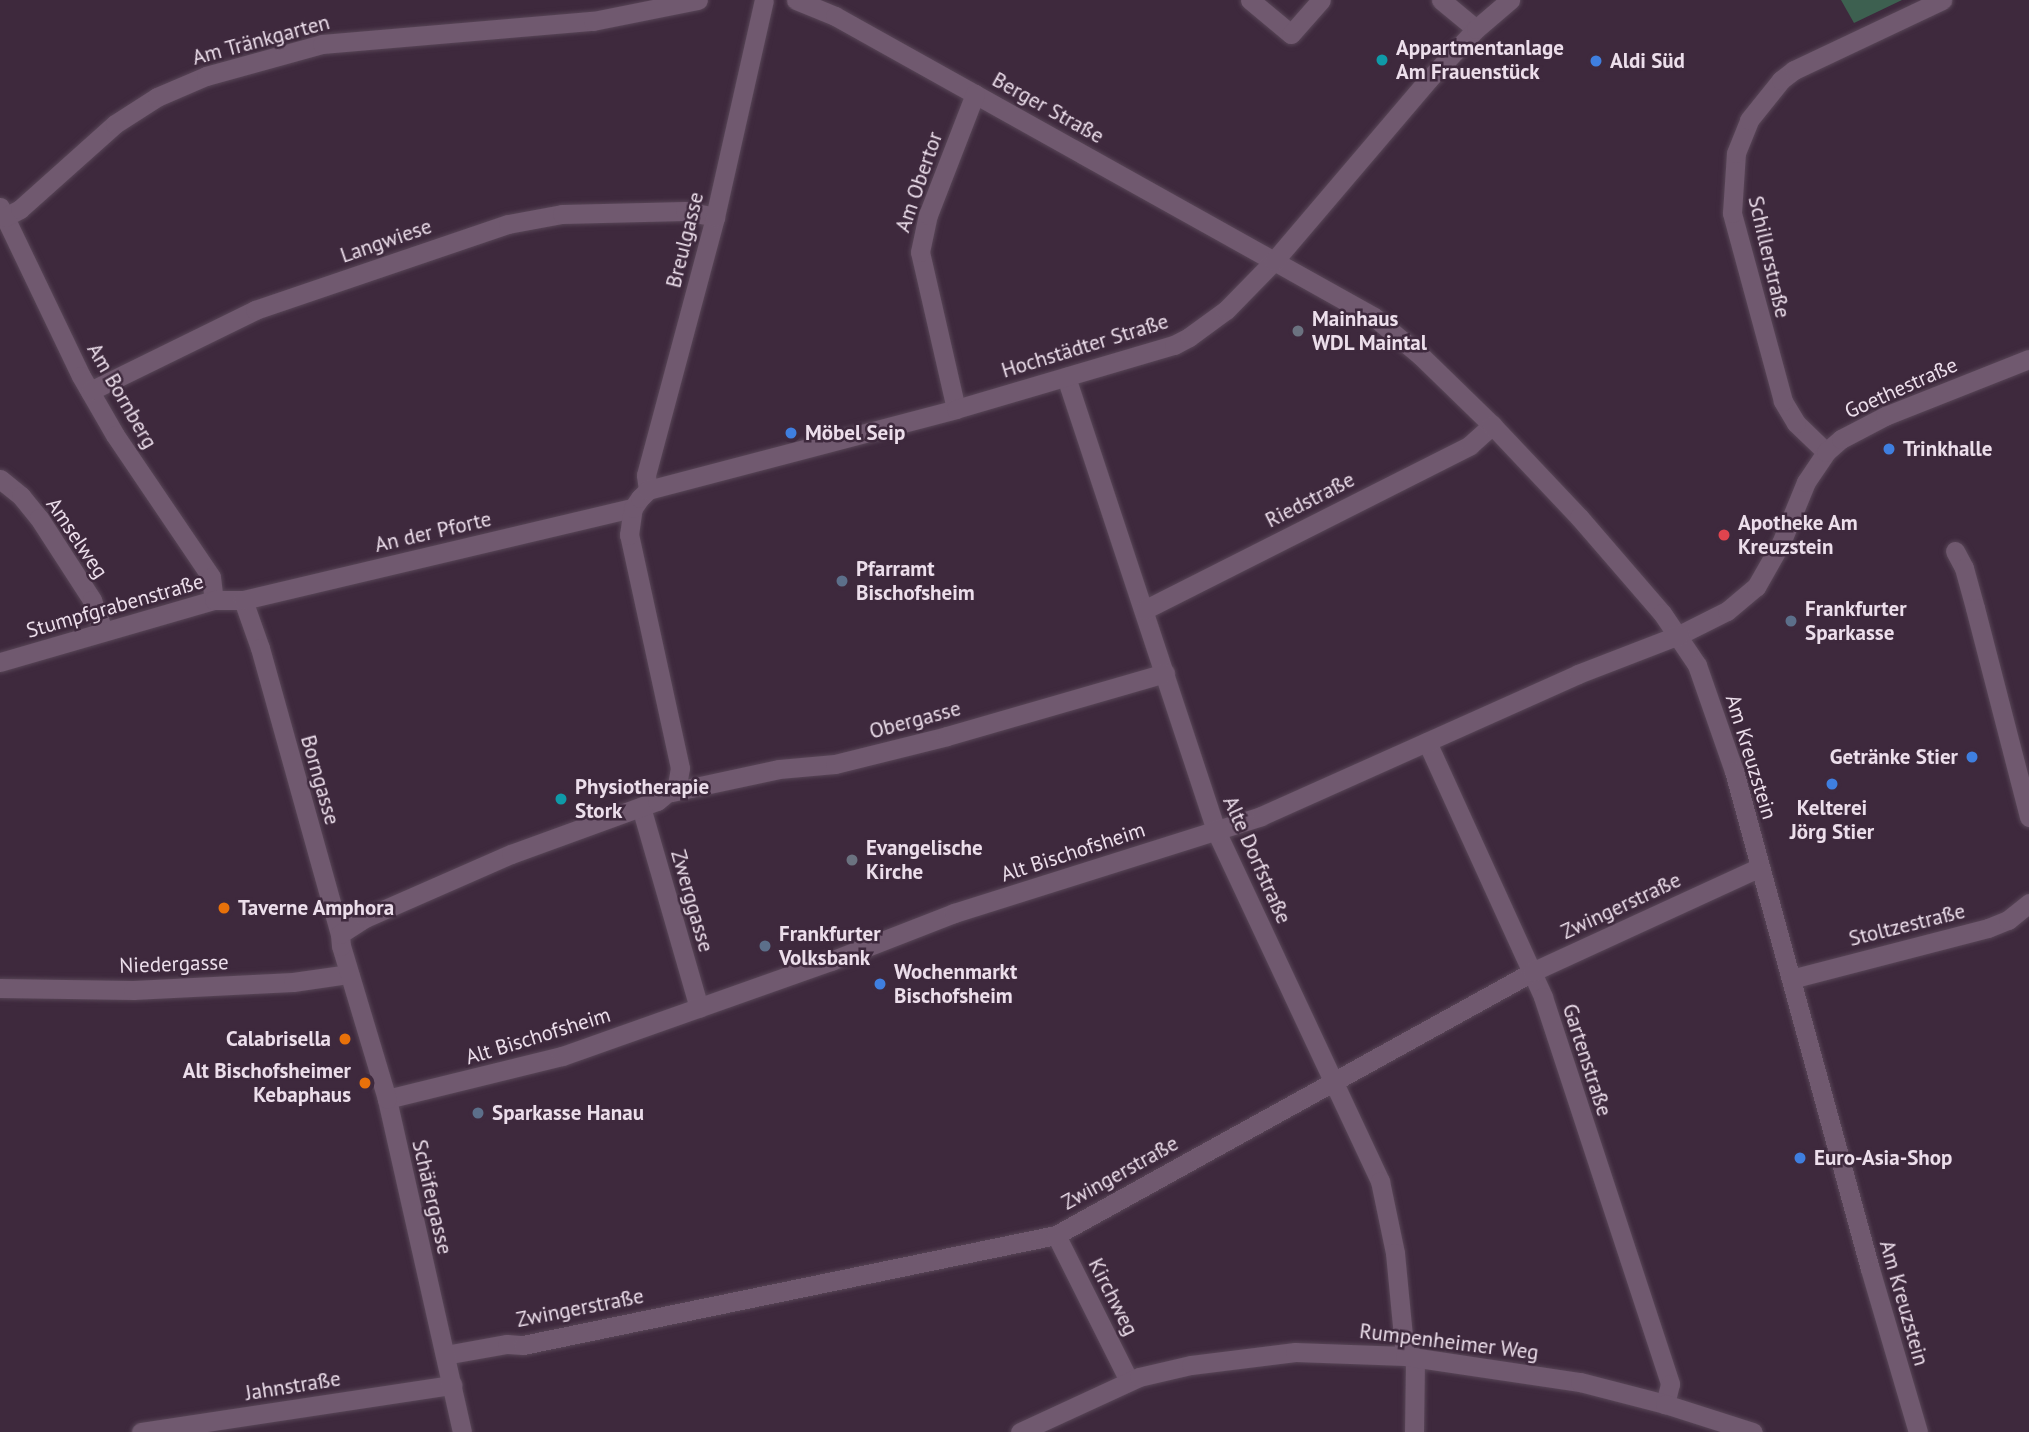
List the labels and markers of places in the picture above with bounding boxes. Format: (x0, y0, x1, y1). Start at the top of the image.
place label: Appartmentanlage Am Frauenstück (1396, 35, 1564, 85)
place label: Aldi Süd (1610, 48, 1685, 74)
marker: Appartmentanlage Am Frauenstück (1374, 52, 1390, 68)
marker: Aldi Süd (1588, 53, 1604, 69)
place label: Mainhaus WDL Maintal (1312, 306, 1428, 356)
marker: Mainhaus WDL Maintal (1290, 323, 1306, 339)
place label: Möbel Seip (805, 420, 905, 446)
marker: Möbel Seip (783, 425, 799, 441)
place label: Trinkhalle (1903, 436, 1992, 462)
marker: Trinkhalle (1881, 441, 1897, 457)
place label: Apotheke Am Kreuzstein (1738, 510, 1858, 560)
marker: Apotheke Am Kreuzstein (1716, 527, 1732, 543)
place label: Pfarramt Bischofsheim (856, 556, 975, 606)
marker: Pfarramt Bischofsheim (834, 573, 850, 589)
place label: Frankfurter Sparkasse (1805, 596, 1907, 646)
marker: Frankfurter Sparkasse (1783, 613, 1799, 629)
place label: Getränke Stier (1830, 744, 1958, 770)
marker: Getränke Stier (1964, 749, 1980, 765)
place label: Physiotherapie Stork (575, 774, 709, 824)
marker: Kelterei Jörg Stier (1824, 776, 1840, 792)
marker: Physiotherapie Stork (553, 791, 569, 807)
place label: Kelterei Jörg Stier (1790, 795, 1874, 845)
place label: Evangelische Kirche (866, 835, 983, 885)
marker: Evangelische Kirche (844, 852, 860, 868)
place label: Taverne Amphora (238, 895, 395, 921)
marker: Taverne Amphora (216, 900, 232, 916)
place label: Frankfurter Volksbank (779, 921, 881, 971)
marker: Frankfurter Volksbank (757, 938, 773, 954)
place label: Wochenmarkt Bischofsheim (894, 959, 1017, 1009)
marker: Wochenmarkt Bischofsheim (872, 976, 888, 992)
place label: Calabrisella (226, 1026, 331, 1052)
marker: Calabrisella (337, 1031, 353, 1047)
place label: Alt Bischofsheimer Kebaphaus (183, 1058, 351, 1108)
marker: Alt Bischofsheimer Kebaphaus (357, 1075, 373, 1091)
place label: Sparkasse Hanau (492, 1100, 644, 1126)
marker: Sparkasse Hanau (470, 1105, 486, 1121)
place label: Euro-Asia-Shop (1814, 1145, 1952, 1171)
marker: Euro-Asia-Shop (1792, 1150, 1808, 1166)

